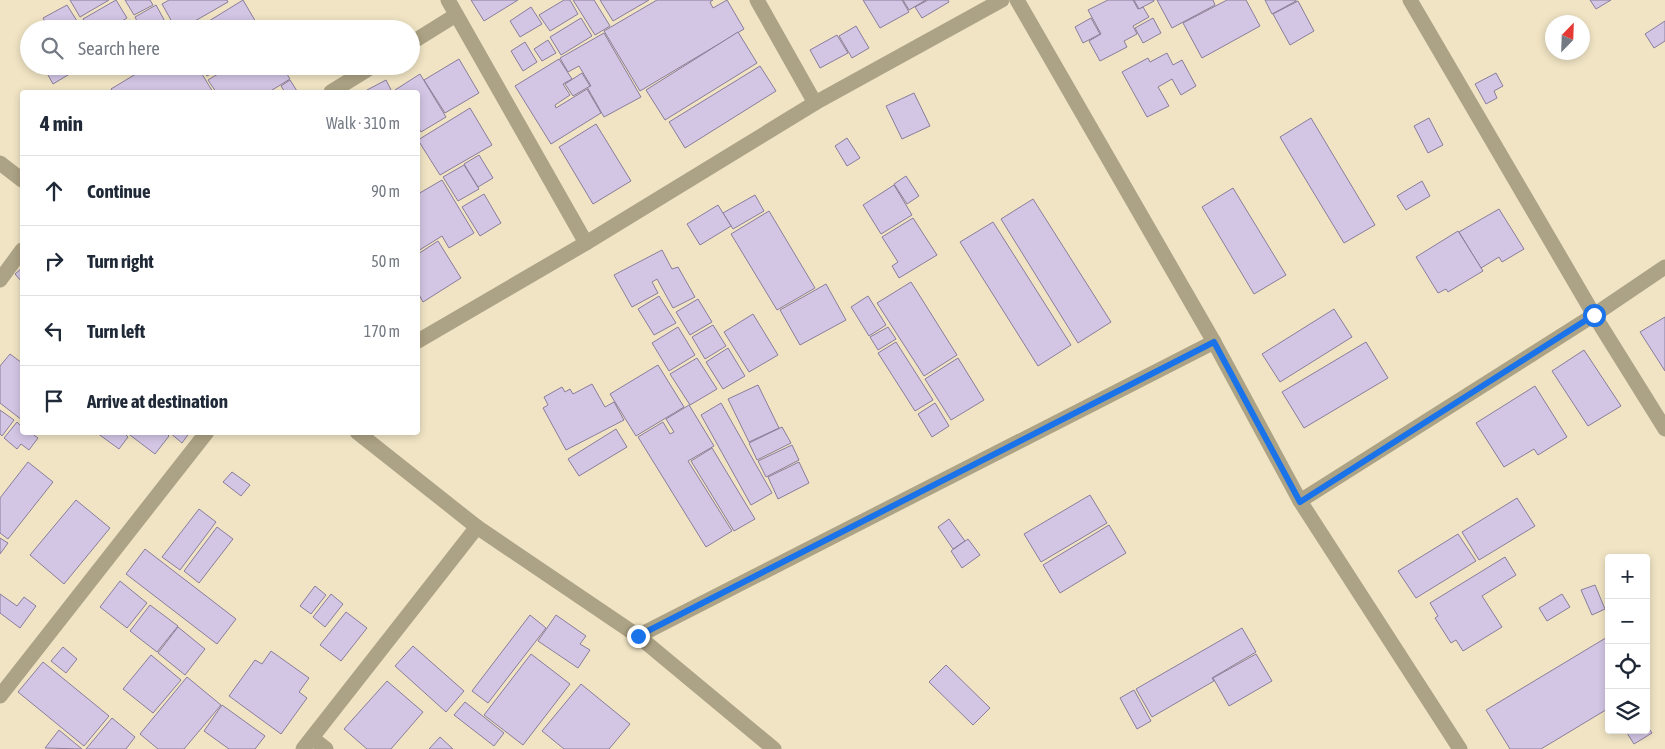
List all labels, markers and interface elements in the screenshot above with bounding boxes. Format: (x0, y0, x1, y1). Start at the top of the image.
north arrow (1545, 15, 1590, 60)
search box (20, 20, 420, 75)
icon: search (38, 34, 66, 62)
text: Search here (78, 37, 160, 59)
text: 4 min (40, 111, 83, 135)
text: Walk · 310 m (326, 114, 400, 132)
icon: ahead (40, 177, 68, 205)
text: Continue (87, 180, 151, 202)
text: 90 m (371, 182, 400, 200)
icon: right (40, 247, 68, 275)
text: Turn right (87, 250, 154, 272)
text: 50 m (371, 252, 400, 270)
route start (1583, 304, 1606, 327)
icon: left (40, 317, 68, 345)
text: Turn left (87, 320, 145, 342)
text: 170 m (364, 322, 400, 340)
icon: arrive (40, 387, 68, 415)
text: Arrive at destination (87, 390, 228, 412)
map controls (1605, 554, 1650, 734)
button: + (1605, 554, 1650, 599)
button: − (1605, 599, 1650, 644)
route end (627, 625, 650, 648)
button: locate (1605, 644, 1650, 689)
button: layers (1605, 689, 1650, 734)

